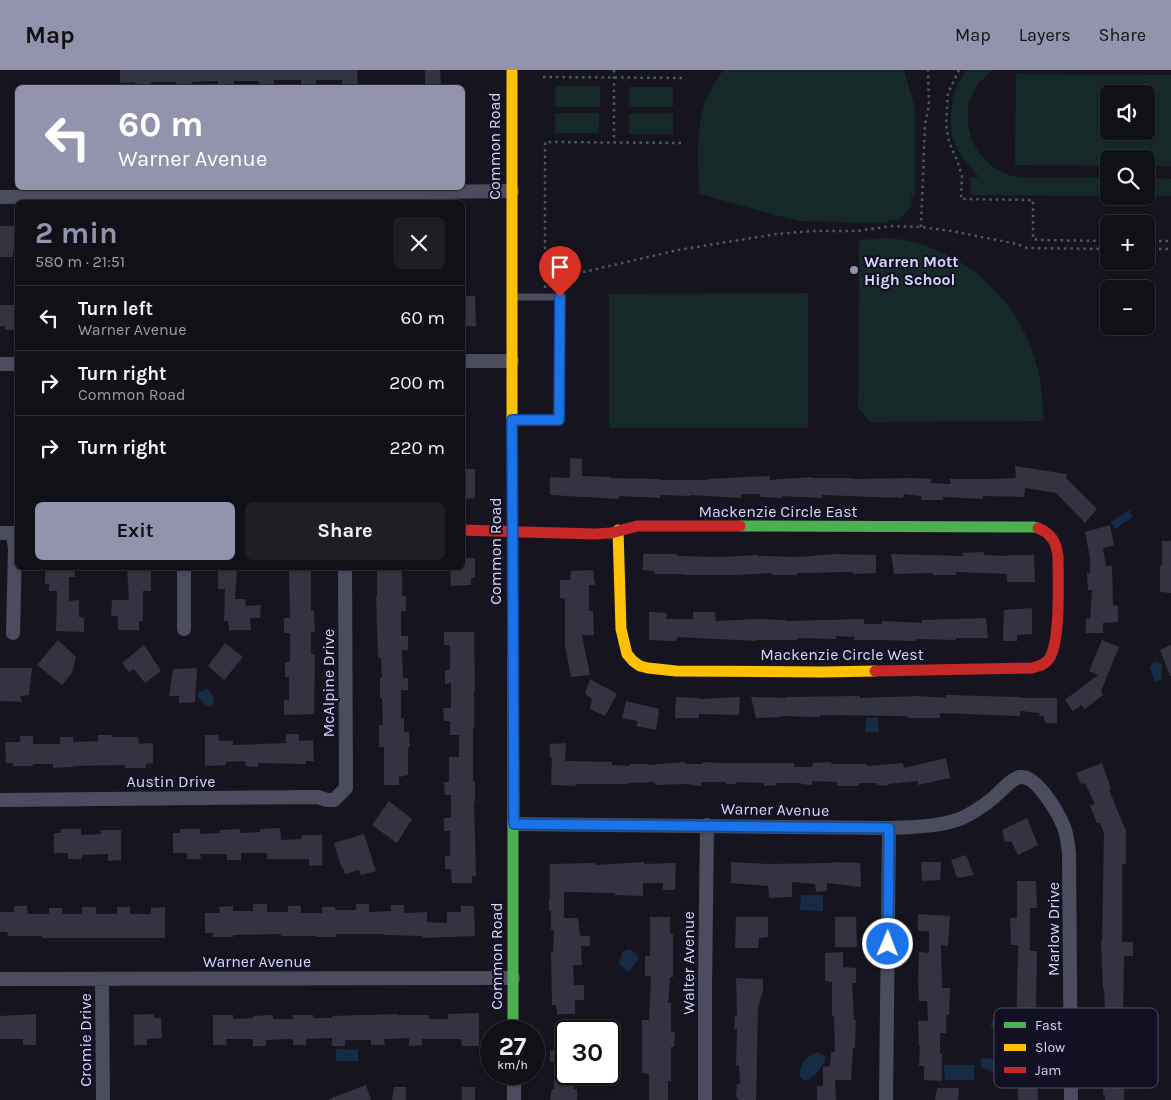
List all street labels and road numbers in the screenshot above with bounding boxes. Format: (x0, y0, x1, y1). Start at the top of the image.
street label: Common Road (485, 92, 504, 200)
street label: Common Road (486, 497, 505, 605)
street label: Mackenzie Circle East (698, 502, 858, 521)
street label: McAlpine Drive (319, 629, 338, 737)
street label: Mackenzie Circle West (760, 645, 924, 664)
street label: Austin Drive (127, 772, 215, 791)
street label: Warner Avenue (721, 799, 829, 820)
street label: Marlow Drive (1044, 882, 1063, 976)
street label: Common Road (487, 902, 506, 1010)
street label: Walter Avenue (679, 911, 698, 1015)
street label: Warner Avenue (203, 952, 311, 971)
street label: Cromie Drive (76, 993, 95, 1087)

